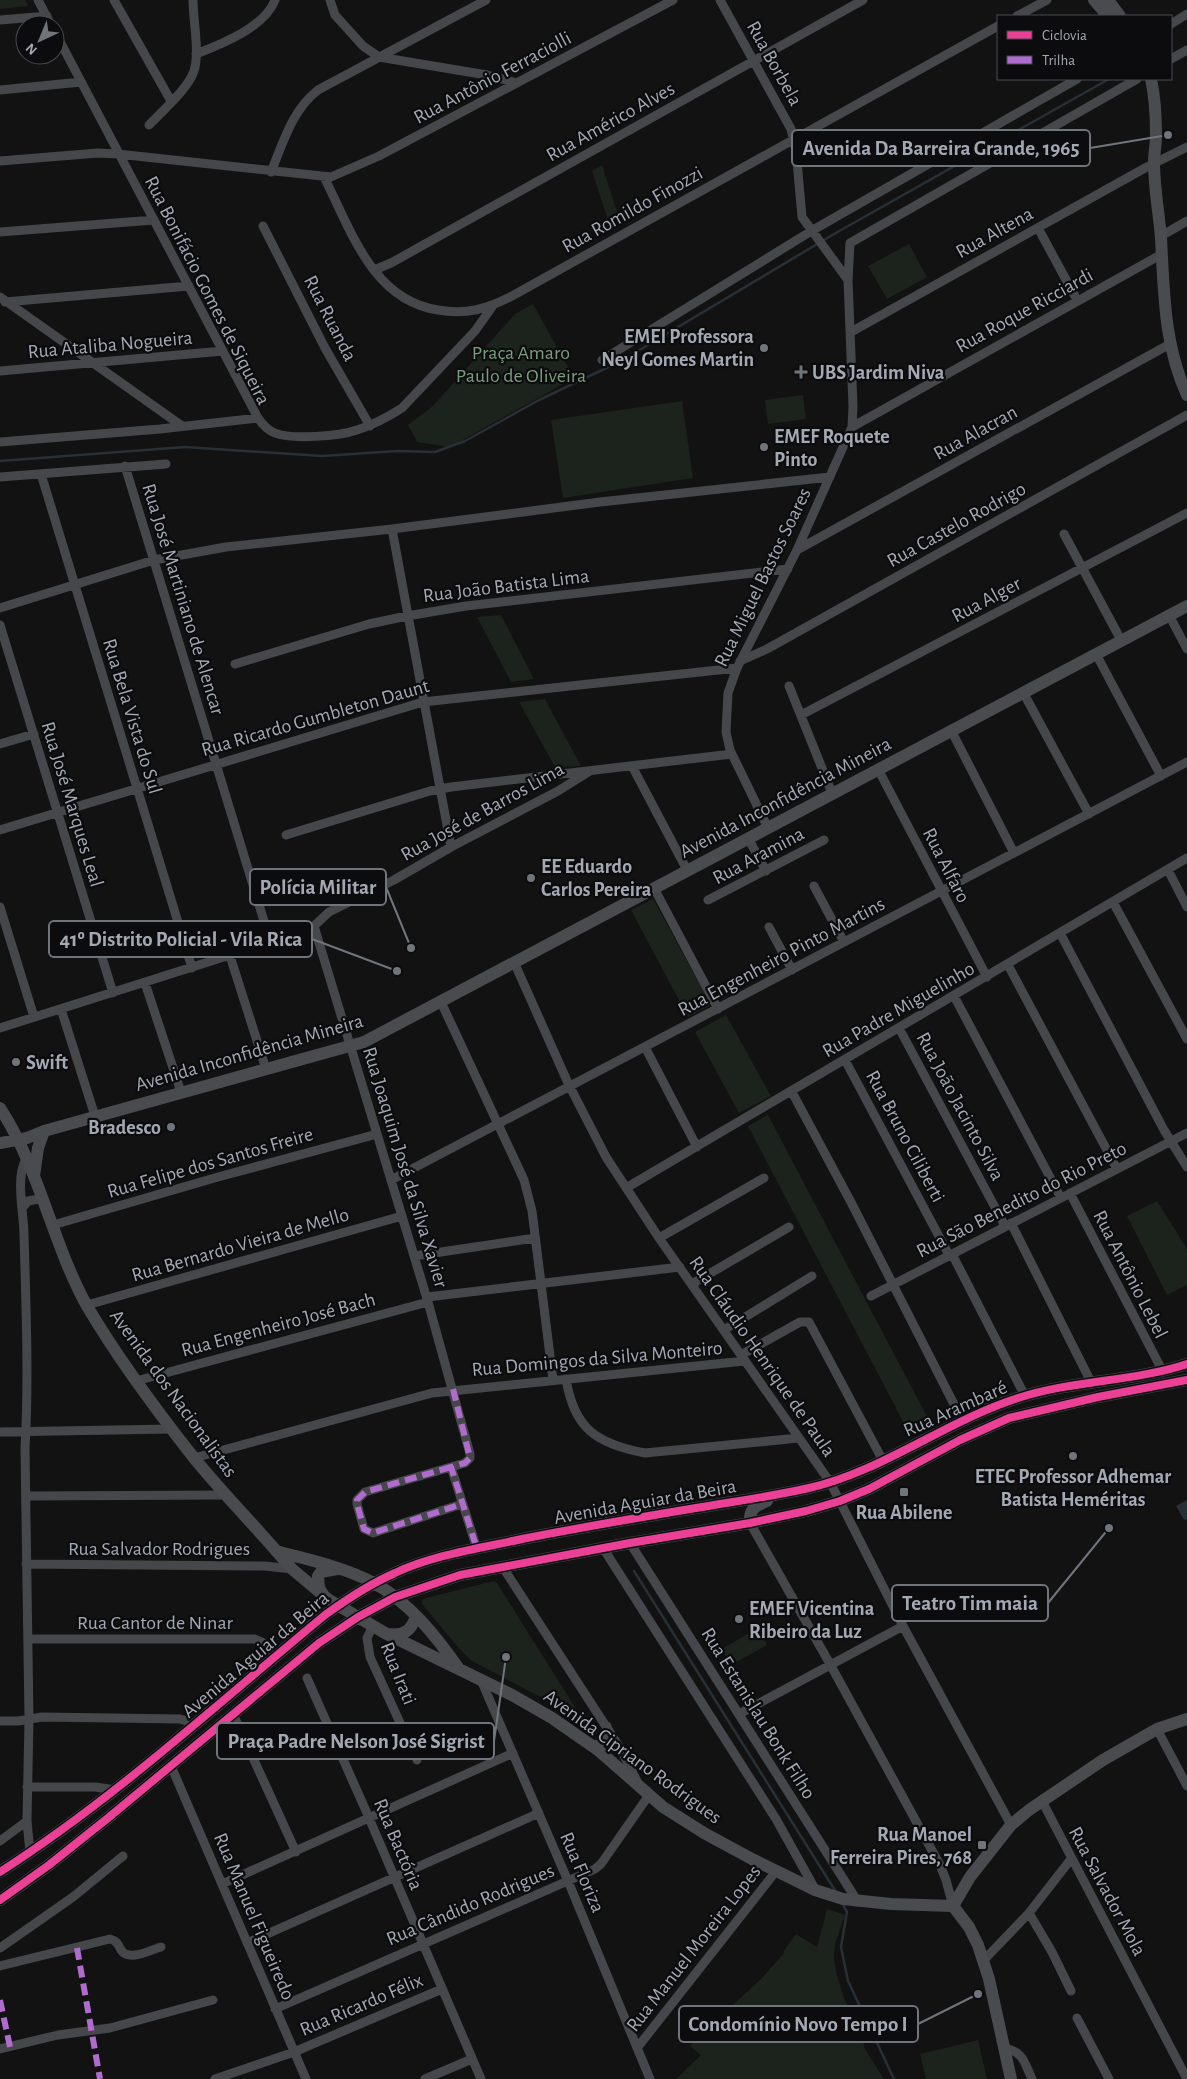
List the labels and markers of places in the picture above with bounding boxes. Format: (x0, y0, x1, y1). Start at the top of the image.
callout: Avenida Da Barreira Grande, 1965 (792, 130, 1090, 166)
place label: EMEI Professora Neyl Gomes Martin (601, 327, 754, 370)
marker: EMEI Professora Neyl Gomes Martin (758, 342, 770, 354)
place label: UBS Jardim Niva (812, 363, 945, 383)
marker: UBS Jardim Niva (794, 365, 808, 379)
place label: EMEF Roquete Pinto (774, 427, 890, 470)
marker: EMEF Roquete Pinto (758, 441, 770, 453)
place label: EE Eduardo Carlos Pereira (541, 857, 652, 900)
callout: Polícia Militar (250, 869, 386, 905)
marker: EE Eduardo Carlos Pereira (525, 872, 537, 884)
callout: 41º Distrito Policial - Vila Rica (49, 921, 312, 957)
place label: Swift (26, 1053, 68, 1073)
marker: Swift (10, 1056, 22, 1068)
place label: Bradesco (88, 1118, 161, 1138)
marker: Bradesco (165, 1121, 177, 1133)
marker: ETEC Professor Adhemar Batista Heméritas (1067, 1450, 1079, 1462)
place label: ETEC Professor Adhemar Batista Heméritas (975, 1467, 1171, 1510)
marker: Rua Abilene (898, 1486, 910, 1498)
place label: Rua Abilene (855, 1503, 953, 1523)
callout: Teatro Tim maia (892, 1585, 1048, 1621)
place label: EMEF Vicentina Ribeiro da Luz (749, 1599, 875, 1642)
marker: EMEF Vicentina Ribeiro da Luz (733, 1613, 745, 1625)
callout: Praça Padre Nelson José Sigrist (217, 1723, 494, 1759)
place label: Rua Manoel Ferreira Pires, 768 (830, 1825, 972, 1868)
marker: Rua Manoel Ferreira Pires, 768 (976, 1839, 988, 1851)
callout: Condomínio Novo Tempo I (679, 2006, 918, 2042)

